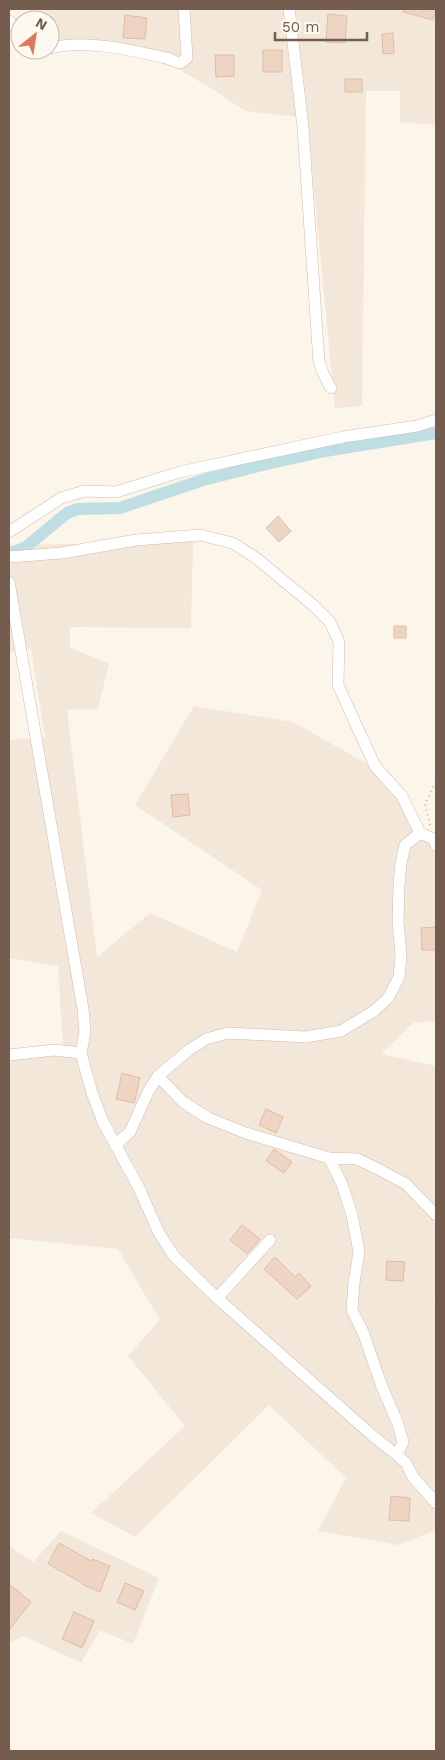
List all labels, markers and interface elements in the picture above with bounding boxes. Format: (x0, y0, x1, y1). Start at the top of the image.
north arrow (10, 10, 60, 60)
scale bar (275, 10, 368, 42)
text: N (33, 14, 50, 33)
text: 50 m (282, 18, 319, 36)

